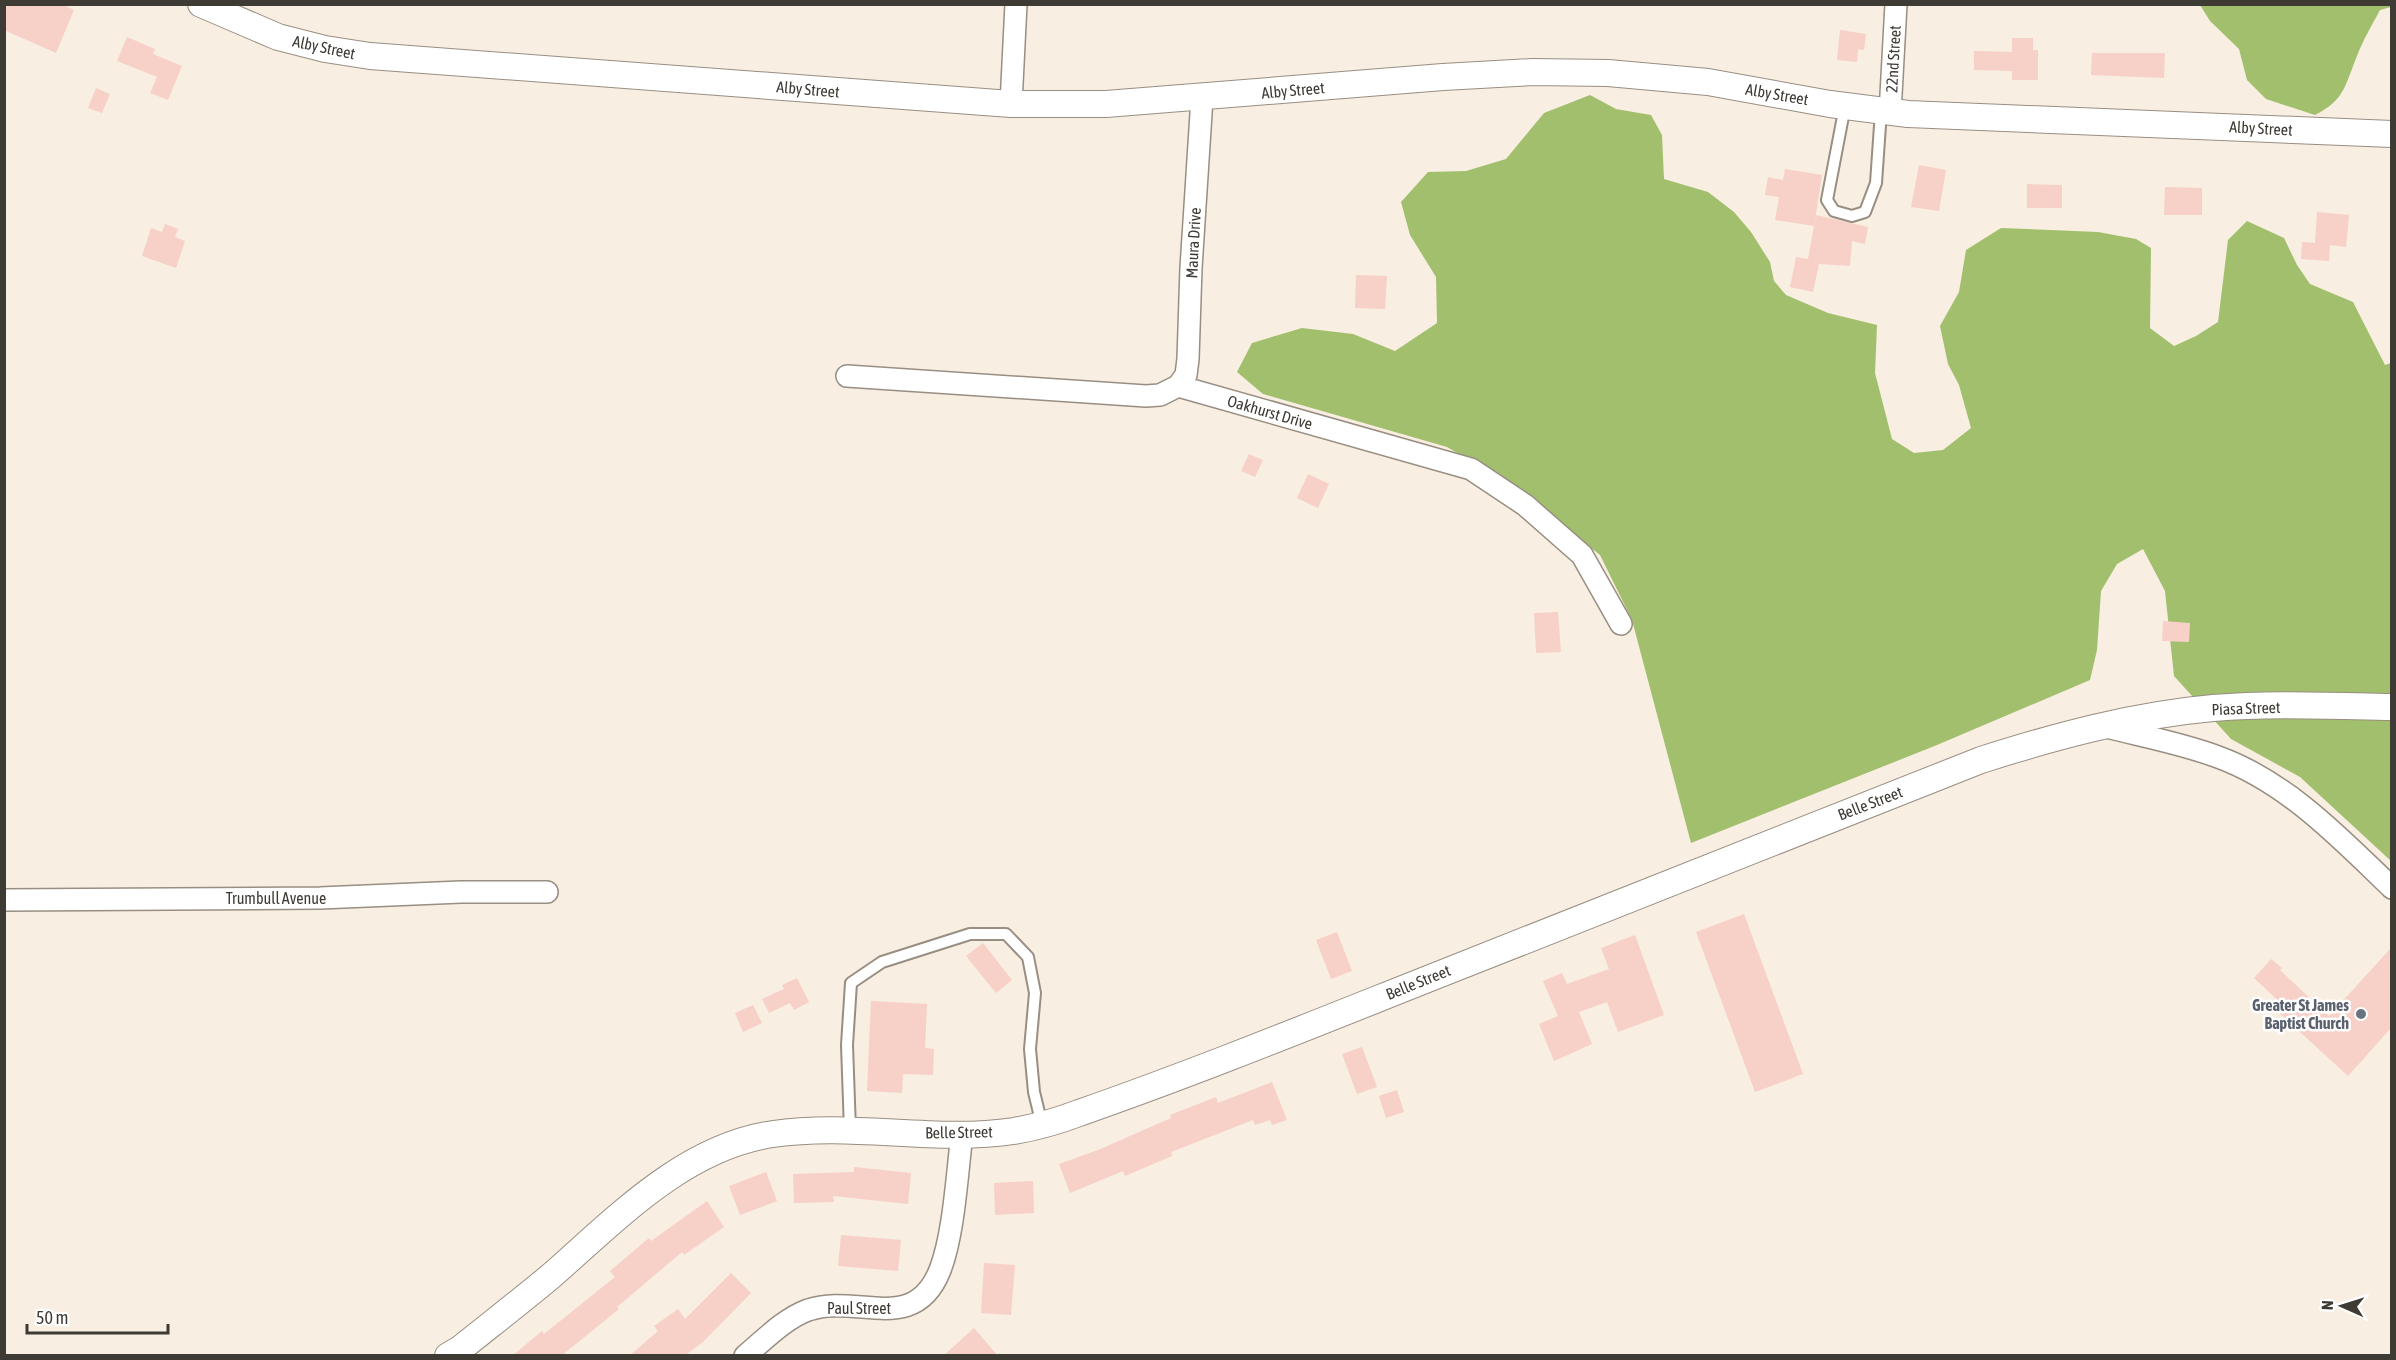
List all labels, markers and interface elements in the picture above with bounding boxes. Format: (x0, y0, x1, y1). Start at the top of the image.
street label: 22nd Street (1882, 24, 1904, 93)
street label: Alby Street (291, 32, 357, 63)
street label: Alby Street (776, 77, 841, 102)
street label: Alby Street (1261, 78, 1326, 103)
street label: Alby Street (1744, 80, 1810, 109)
street label: Alby Street (2229, 117, 2294, 140)
street label: Maura Drive (1182, 207, 1204, 279)
street label: Oakhurst Drive (1225, 391, 1315, 433)
street label: Piasa Street (2211, 698, 2281, 718)
street label: Belle Street (1835, 782, 1905, 824)
street label: Trumbull Avenue (226, 889, 326, 907)
street label: Belle Street (1383, 961, 1453, 1003)
place label: Greater St James Baptist Church (2252, 996, 2349, 1032)
marker: Greater St James Baptist Church (2354, 1007, 2368, 1021)
street label: Belle Street (925, 1122, 993, 1142)
north arrow (2312, 1276, 2372, 1336)
scale bar (27, 1297, 168, 1335)
street label: Paul Street (827, 1299, 891, 1317)
text: N (2318, 1300, 2336, 1310)
text: 50 m (36, 1307, 68, 1328)

